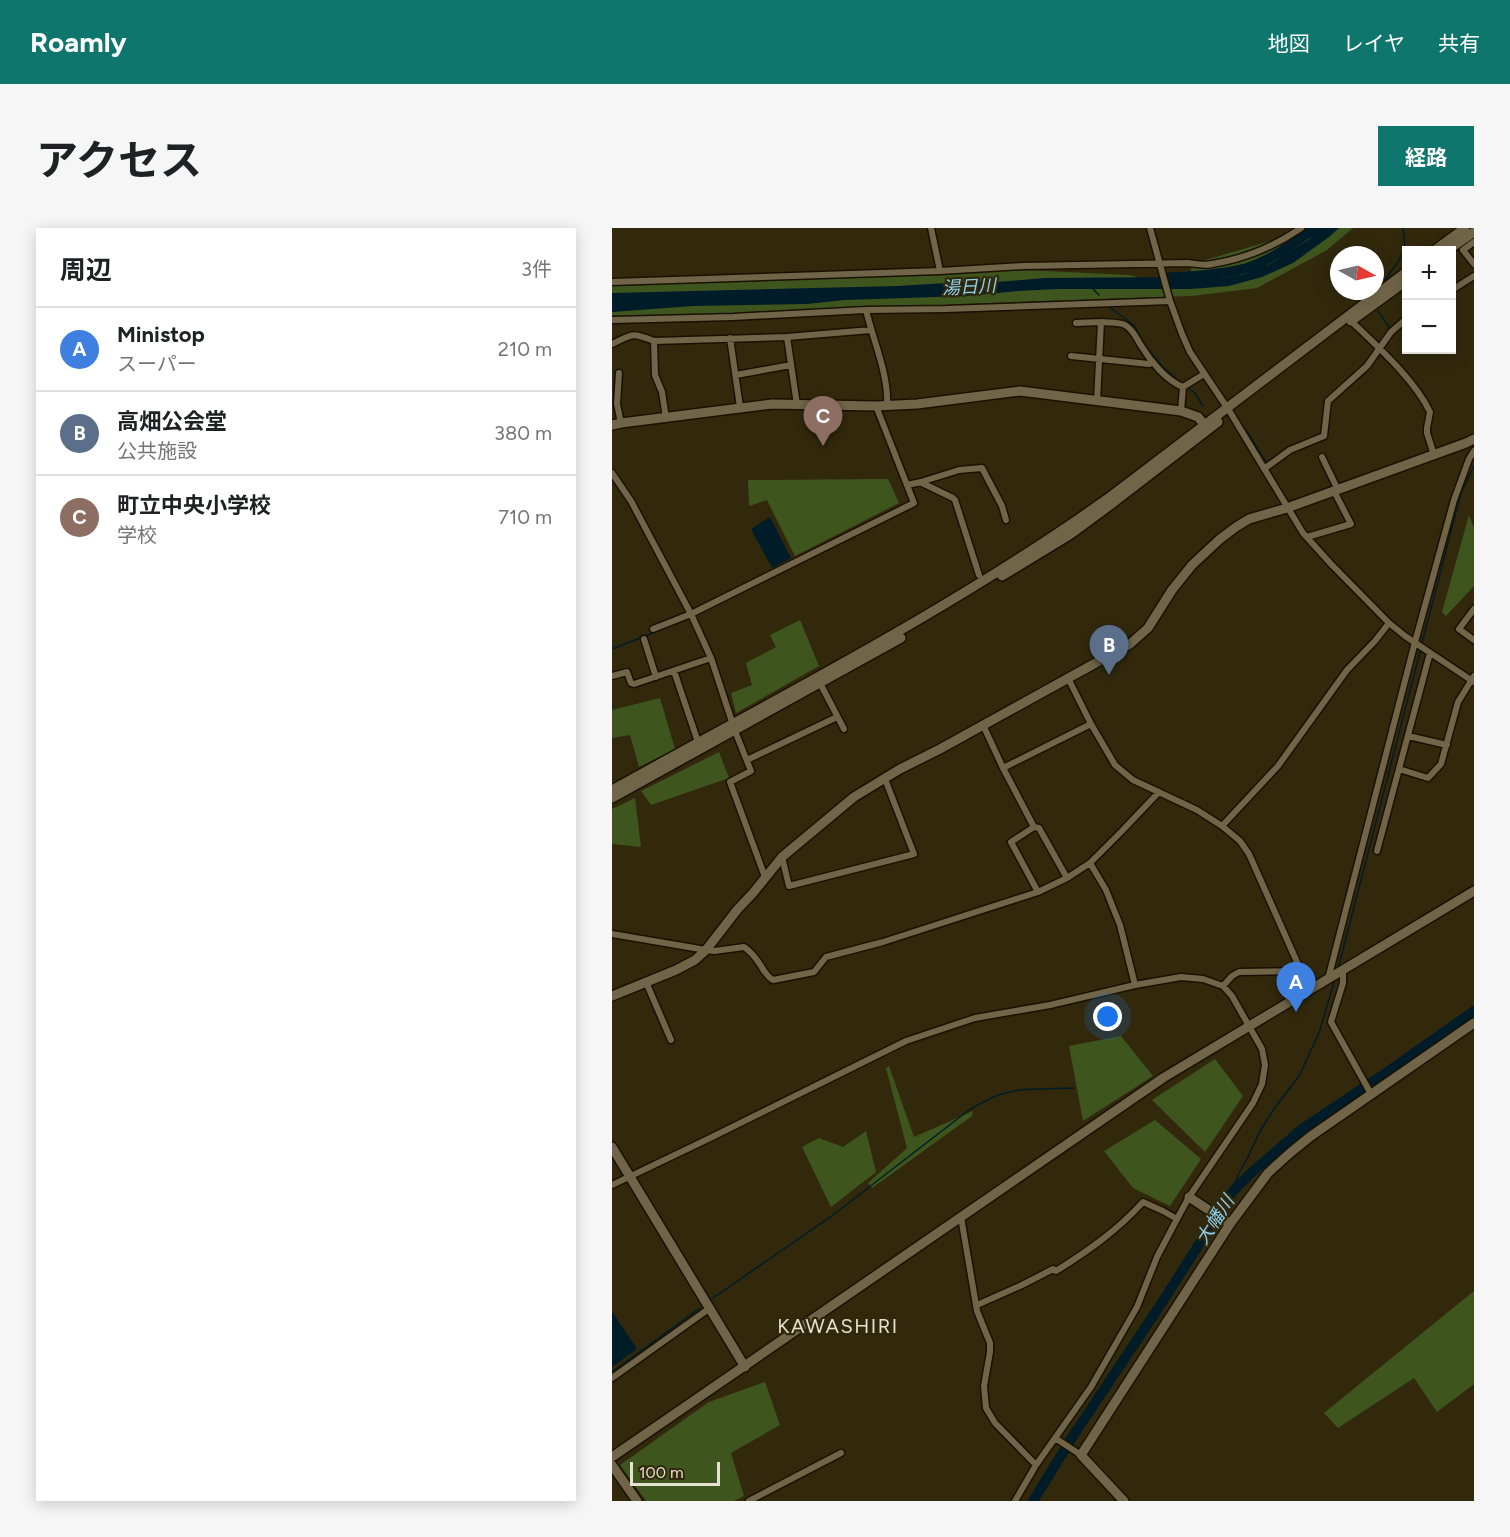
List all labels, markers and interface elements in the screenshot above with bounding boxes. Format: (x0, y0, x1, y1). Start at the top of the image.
text: Roamly (30, 25, 127, 59)
text: 地図 (1268, 31, 1310, 56)
text: レイヤ (1343, 31, 1405, 56)
text: 共有 (1438, 31, 1480, 56)
button: 経路 (1378, 126, 1474, 186)
text: アクセス (36, 135, 202, 186)
north arrow (1330, 246, 1384, 300)
map controls (1402, 246, 1456, 354)
button: + (1402, 246, 1456, 300)
text: 周辺 (60, 254, 112, 286)
text: 3件 (521, 257, 552, 281)
water label: 湯日川 (941, 274, 999, 299)
button: − (1402, 300, 1456, 354)
text: Ministop (117, 321, 205, 348)
text: A (72, 337, 87, 361)
text: 210 m (498, 337, 552, 361)
text: スーパー (117, 352, 197, 376)
pin: C (804, 396, 842, 446)
text: 高畑公会堂 (117, 408, 227, 435)
text: B (73, 421, 86, 445)
text: 380 m (494, 421, 552, 445)
text: 公共施設 (117, 439, 197, 463)
text: 町立中央小学校 (117, 492, 271, 519)
text: C (72, 505, 87, 529)
text: 710 m (498, 505, 552, 529)
text: 学校 (117, 523, 157, 547)
pin: B (1090, 626, 1128, 675)
pin: A (1276, 962, 1316, 1012)
your location (1093, 1002, 1122, 1031)
water label: 大幡川 (1191, 1190, 1240, 1249)
district label: KAWASHIRI (777, 1314, 899, 1338)
scale bar (630, 1459, 720, 1486)
text: 100 m (639, 1463, 684, 1482)

